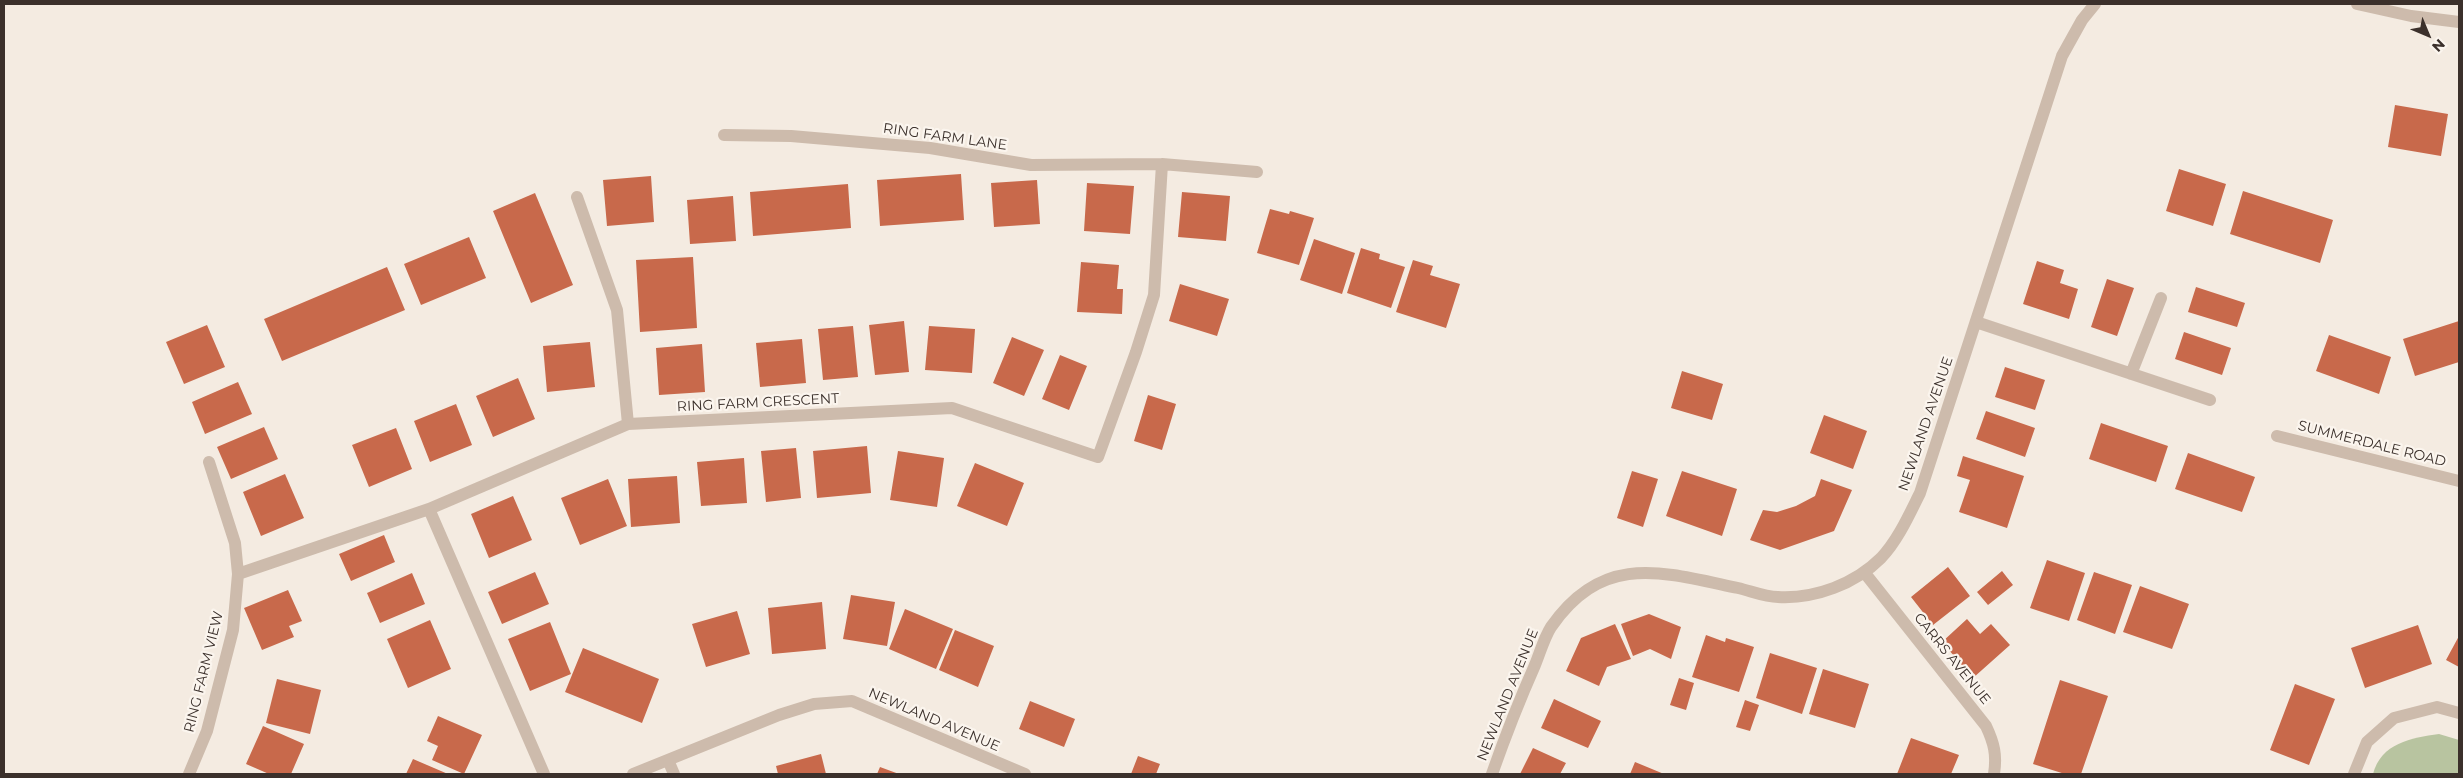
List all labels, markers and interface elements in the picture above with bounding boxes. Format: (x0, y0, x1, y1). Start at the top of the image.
north arrow (2403, 10, 2453, 60)
text: N (2428, 35, 2449, 56)
street label: RING FARM LANE (882, 120, 1008, 154)
street label: NEWLAND AVENUE (1895, 355, 1957, 493)
street label: RING FARM CRESCENT (676, 390, 840, 416)
street label: SUMMERDALE ROAD (2296, 417, 2448, 471)
street label: RING FARM VIEW (181, 610, 227, 734)
street label: CARRS AVENUE (1910, 610, 1994, 708)
street label: NEWLAND AVENUE (1474, 626, 1542, 764)
street label: NEWLAND AVENUE (866, 685, 1002, 755)

